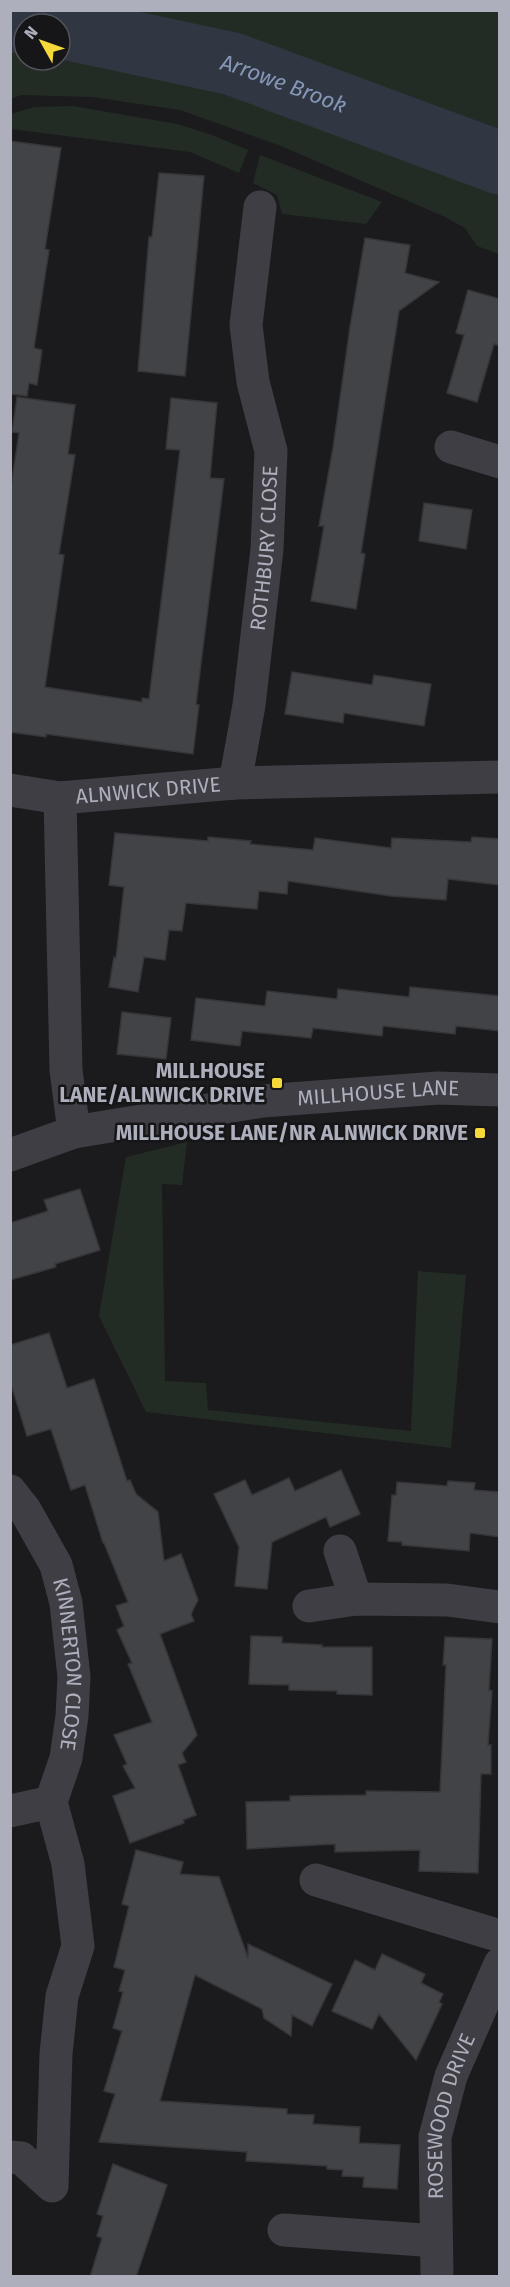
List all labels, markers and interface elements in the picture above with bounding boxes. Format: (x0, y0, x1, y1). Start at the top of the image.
north arrow (12, 12, 72, 72)
text: N (20, 23, 42, 43)
water label: Arrowe Brook (217, 48, 351, 118)
street label: ROTHBURY CLOSE (245, 465, 283, 632)
street label: ALNWICK DRIVE (74, 771, 222, 810)
place label: MILLHOUSE LANE/ALNWICK DRIVE (59, 1058, 265, 1108)
street label: MILLHOUSE LANE (296, 1075, 460, 1111)
marker: MILLHOUSE LANE/ALNWICK DRIVE (270, 1076, 284, 1090)
place label: MILLHOUSE LANE/NR ALNWICK DRIVE (116, 1120, 468, 1146)
marker: MILLHOUSE LANE/NR ALNWICK DRIVE (473, 1126, 487, 1140)
street label: KINNERTON CLOSE (47, 1575, 87, 1752)
street label: ROSEWOOD DRIVE (422, 2029, 481, 2200)

